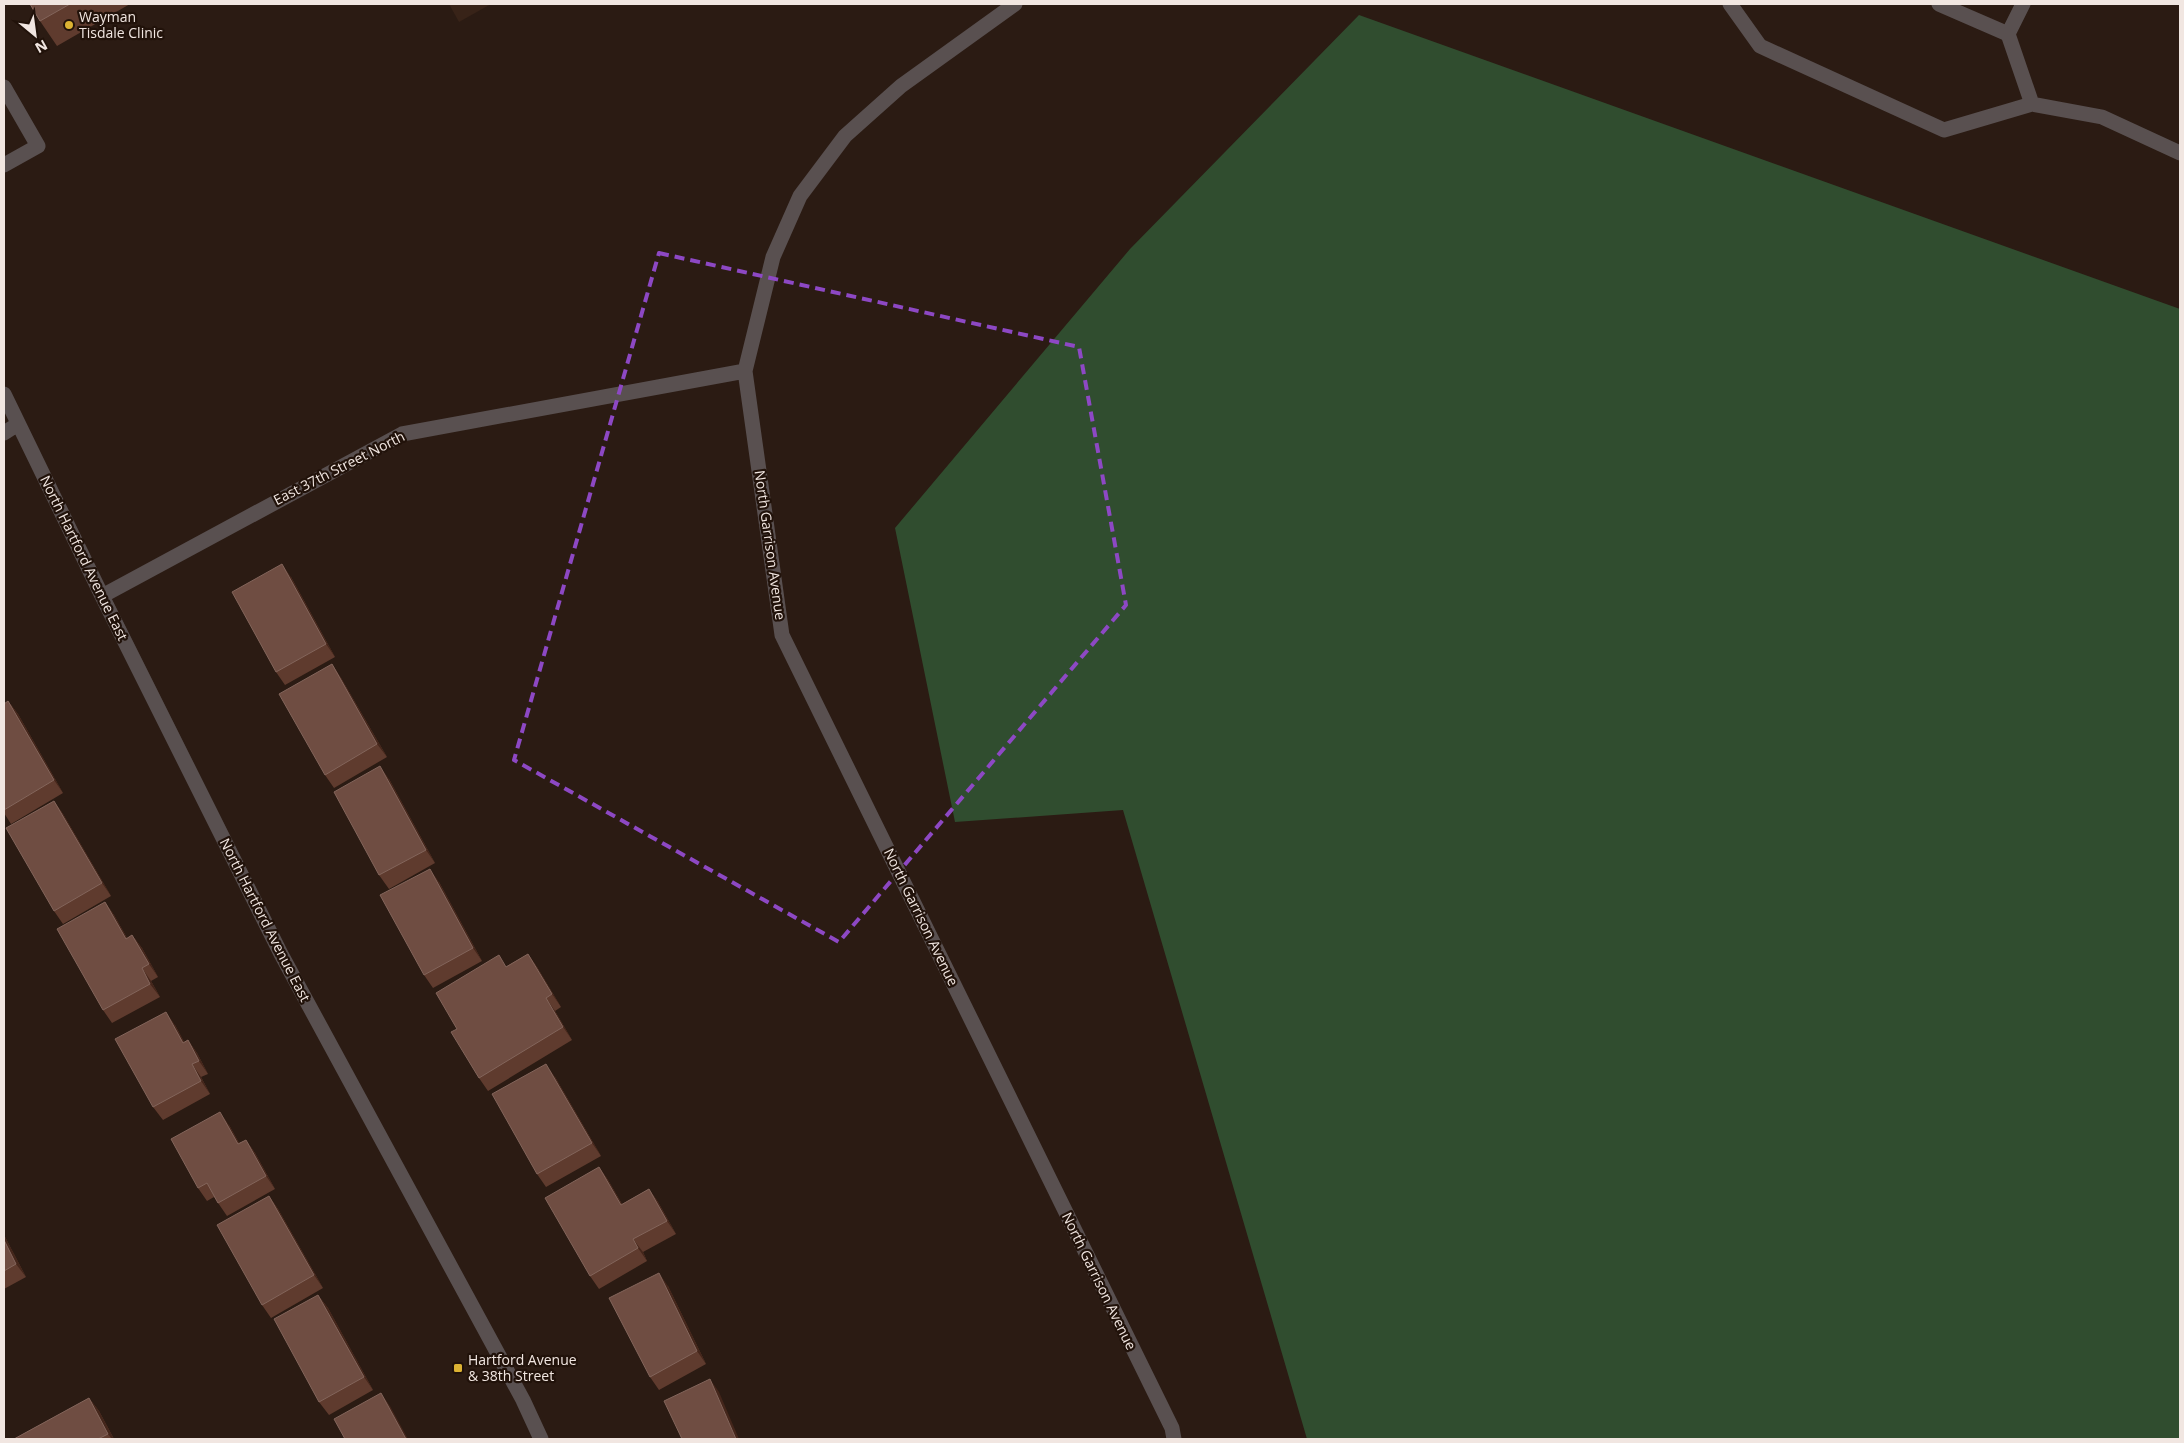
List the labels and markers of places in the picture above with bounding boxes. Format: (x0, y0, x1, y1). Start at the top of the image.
place label: Wayman Tisdale Clinic (79, 7, 163, 42)
marker: Wayman Tisdale Clinic (63, 19, 75, 31)
place label: Hartford Avenue & 38th Street (468, 1350, 577, 1385)
marker: Hartford Avenue & 38th Street (452, 1362, 464, 1374)

